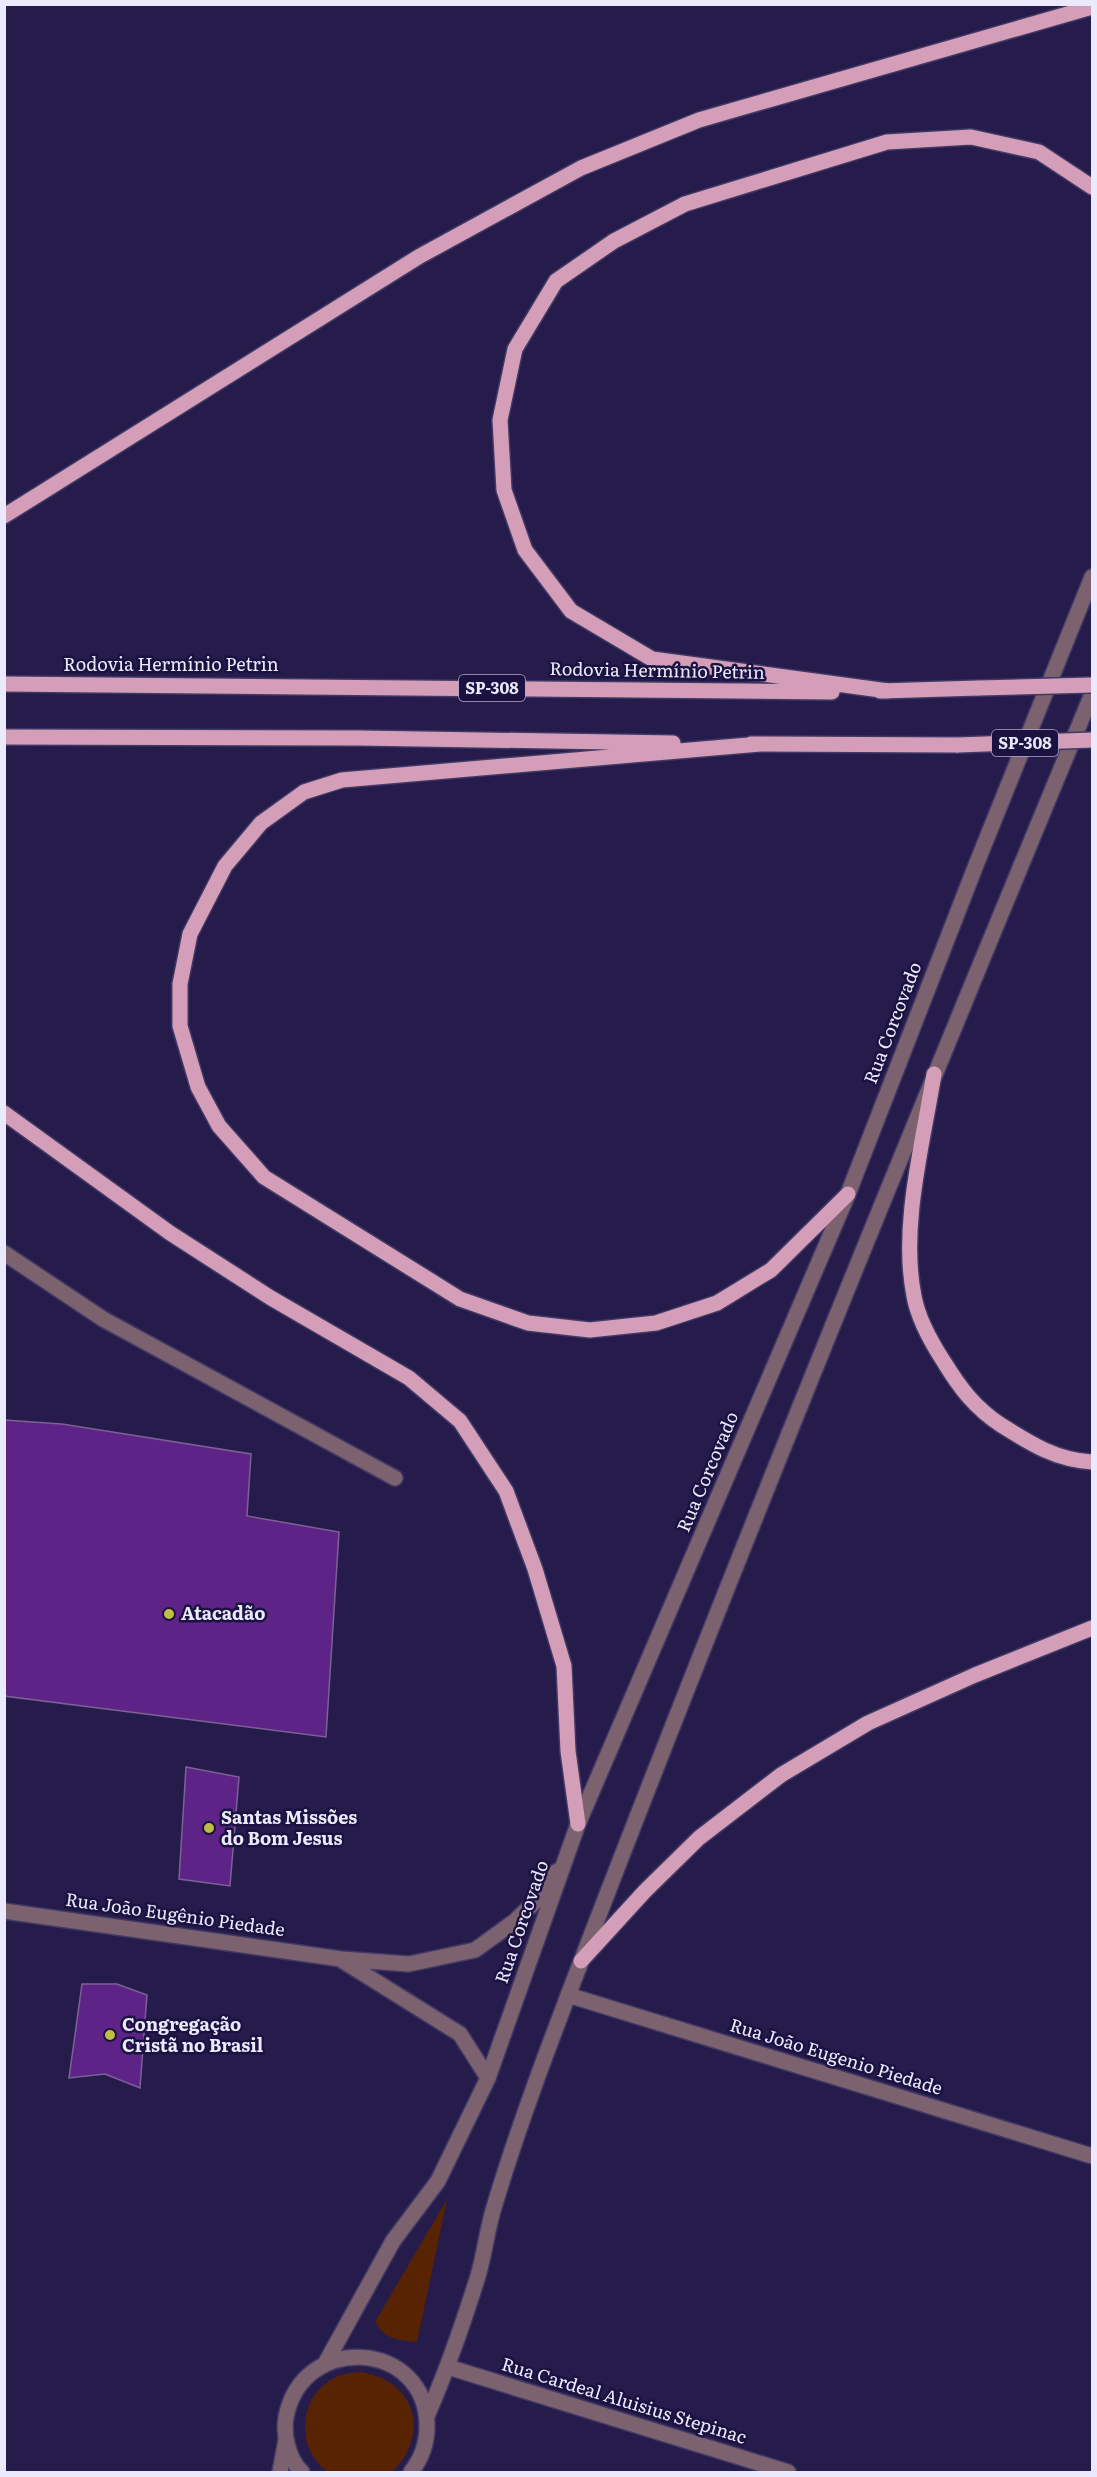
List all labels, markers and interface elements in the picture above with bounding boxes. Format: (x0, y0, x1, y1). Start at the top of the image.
street label: Rodovia Hermínio Petrin (63, 650, 279, 677)
street label: Rodovia Hermínio Petrin (549, 654, 765, 685)
road number: SP-308 (459, 675, 525, 701)
road number: SP-308 (992, 730, 1058, 756)
street label: Rua Corcovado (856, 958, 927, 1087)
street label: Rua Corcovado (669, 1407, 744, 1536)
place label: Atacadão (181, 1599, 265, 1626)
marker: Atacadão (162, 1607, 176, 1621)
place label: Santas Missões do Bom Jesus (221, 1803, 357, 1851)
marker: Santas Missões do Bom Jesus (202, 1821, 216, 1835)
street label: Rua Corcovado (487, 1856, 554, 1987)
street label: Rua João Eugênio Piedade (64, 1885, 287, 1942)
place label: Congregação Cristã no Brasil (122, 2010, 264, 2058)
street label: Rua João Eugenio Piedade (727, 2010, 946, 2101)
marker: Congregação Cristã no Brasil (103, 2028, 117, 2042)
street label: Rua Cardeal Aluisius Stepinac (499, 2349, 750, 2450)

